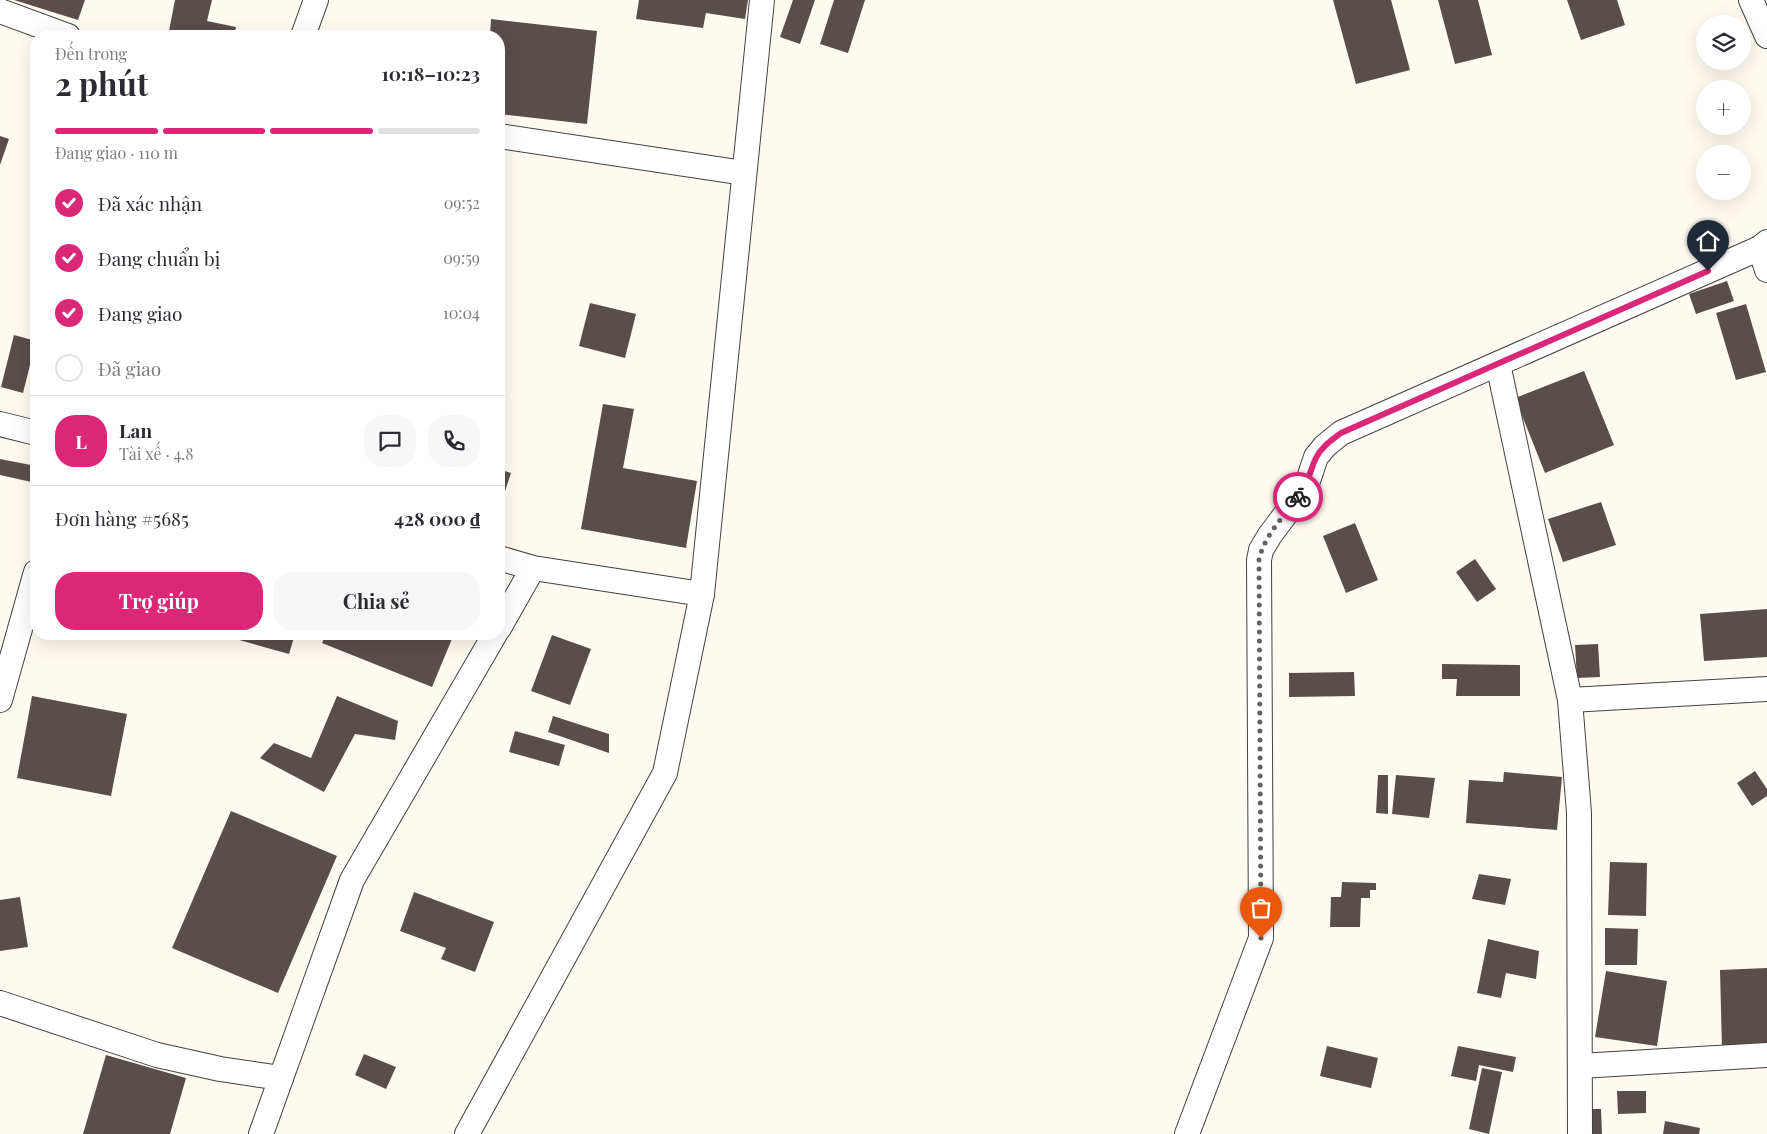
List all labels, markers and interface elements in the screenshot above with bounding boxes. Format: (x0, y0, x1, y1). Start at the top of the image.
map controls (1696, 15, 1751, 200)
button: layers (1696, 15, 1751, 70)
text: Đến trong (55, 43, 127, 64)
text: 10:18–10:23 (381, 60, 480, 86)
text: 2 phút (55, 61, 148, 104)
button: + (1696, 80, 1751, 135)
text: Đang giao · 110 m (55, 142, 178, 163)
button: − (1696, 145, 1751, 200)
icon: check (55, 189, 83, 217)
text: Đã xác nhận (98, 190, 202, 216)
text: 09:52 (444, 192, 480, 213)
pin (1687, 220, 1729, 271)
icon: home (1694, 227, 1722, 255)
icon: check (55, 244, 83, 272)
text: Đang chuẩn bị (98, 245, 220, 271)
text: 09:59 (443, 247, 480, 268)
icon: check (55, 299, 83, 327)
text: Đang giao (98, 300, 183, 326)
text: 10:04 (443, 302, 480, 323)
text: Đã giao (98, 355, 161, 381)
button: chat (364, 415, 416, 467)
button: phone (428, 415, 480, 467)
text: Lan (119, 417, 152, 443)
text: L (75, 428, 87, 454)
text: Tài xế · 4.8 (119, 443, 194, 464)
courier (1273, 472, 1323, 522)
icon: bike (1284, 483, 1312, 511)
text: Đơn hàng #5685 (55, 505, 189, 531)
text: 428 000 ₫ (394, 505, 480, 531)
button: Trợ giúp (55, 572, 263, 630)
button: Chia sẻ (273, 572, 480, 630)
pin (1240, 887, 1282, 938)
icon: bag (1247, 894, 1275, 922)

